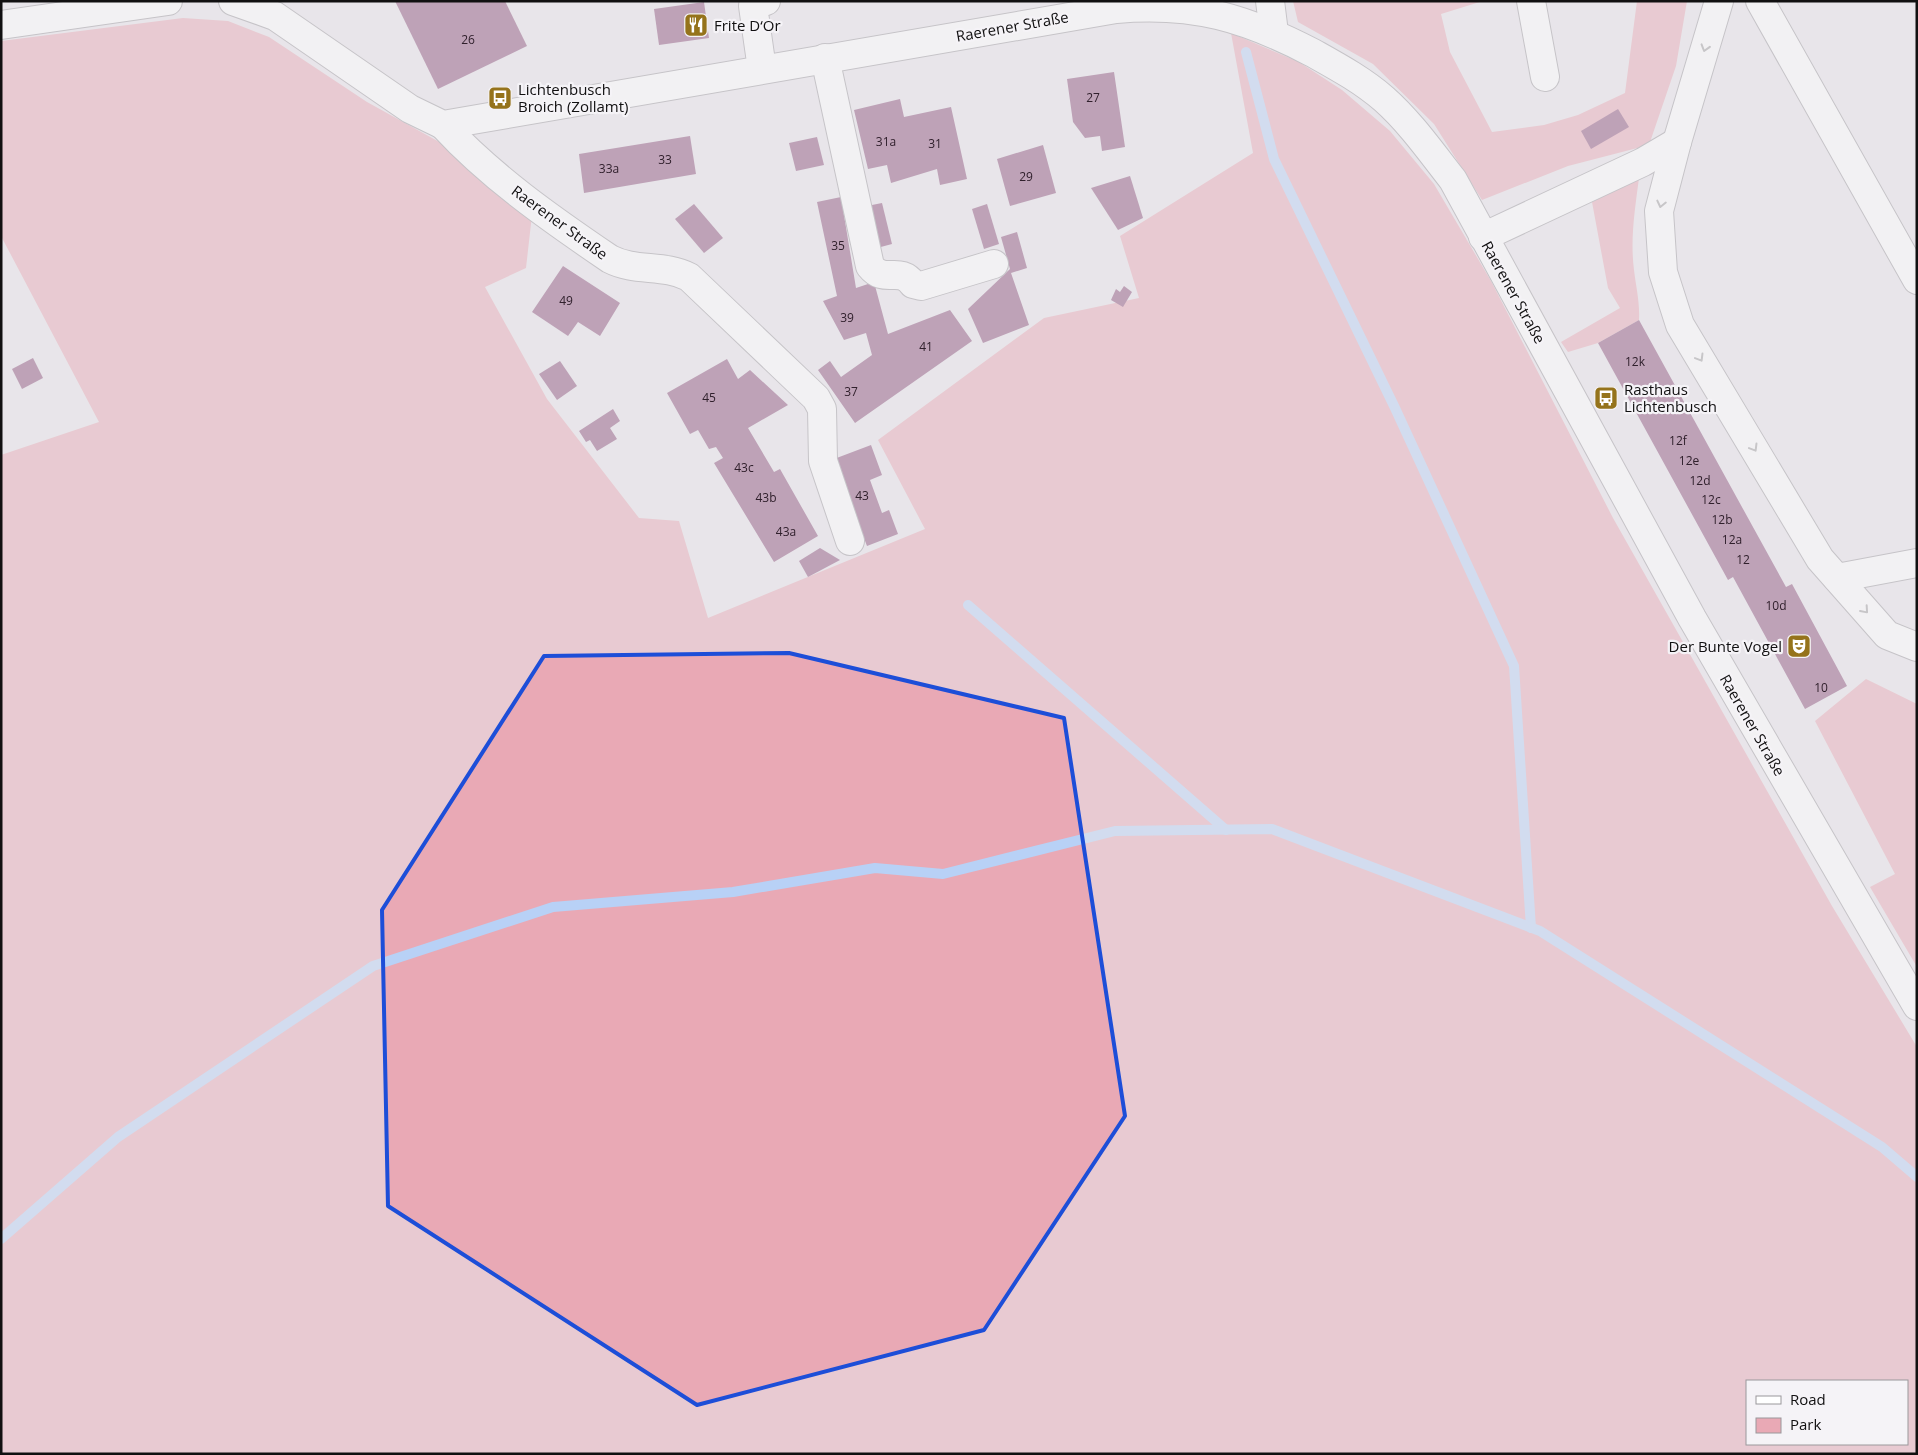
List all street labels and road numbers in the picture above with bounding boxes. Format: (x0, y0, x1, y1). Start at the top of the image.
street label: Raerener Straße (954, 6, 1070, 46)
street label: Raerener Straße (508, 180, 612, 264)
street label: Raerener Straße (1478, 237, 1550, 347)
street label: Raerener Straße (1716, 671, 1790, 779)

